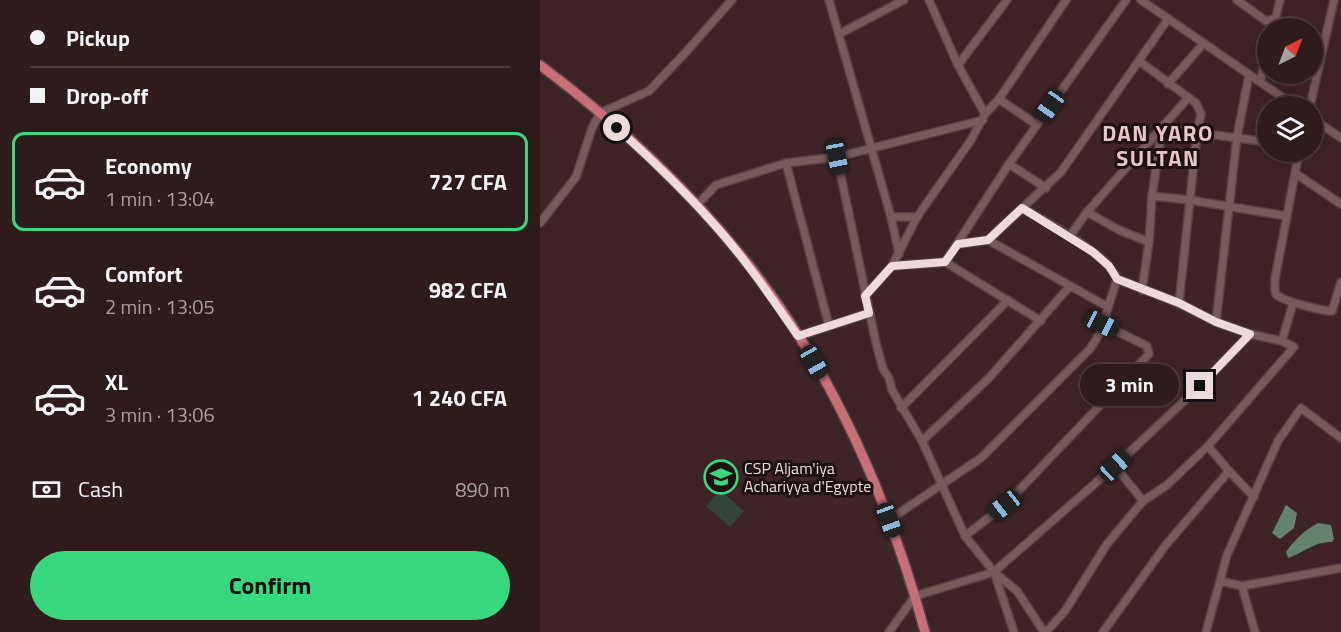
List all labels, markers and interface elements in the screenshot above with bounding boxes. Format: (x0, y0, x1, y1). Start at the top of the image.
north arrow (1257, 18, 1323, 84)
map controls (1257, 18, 1323, 162)
text: Pickup (66, 21, 130, 55)
text: Drop-off (66, 79, 148, 113)
car (1032, 86, 1068, 126)
button: layers (1257, 96, 1323, 162)
route start (603, 114, 630, 141)
district label: DAN YARO SULTAN (1102, 116, 1214, 175)
car (825, 138, 849, 176)
text: Economy (105, 149, 192, 183)
icon: car (33, 155, 87, 209)
text: 727 CFA (429, 165, 507, 199)
text: 1 min · 13:04 (105, 183, 215, 214)
text: Comfort (105, 257, 183, 291)
icon: car (33, 263, 87, 317)
text: 982 CFA (429, 273, 507, 307)
text: 2 min · 13:05 (105, 291, 215, 322)
car (1082, 308, 1122, 340)
car (797, 342, 831, 382)
text: XL (105, 365, 128, 399)
callout: 3 min (1080, 365, 1179, 407)
text: 3 min (1105, 369, 1154, 400)
icon: car (33, 371, 87, 425)
route end (1186, 372, 1213, 399)
text: 1 240 CFA (412, 381, 507, 415)
text: 3 min · 13:06 (105, 399, 215, 430)
car (1096, 447, 1134, 485)
place label: CSP Aljam'iya Achariyya d'Egypte (744, 456, 871, 498)
school or university icon: CSP Aljam'iya Achariyya d'Egypte (703, 459, 739, 495)
text: Cash (78, 472, 123, 506)
icon: cash (30, 473, 63, 506)
text: 890 m (455, 474, 510, 505)
car (985, 487, 1025, 523)
car (874, 500, 904, 540)
button: Confirm (30, 551, 510, 620)

